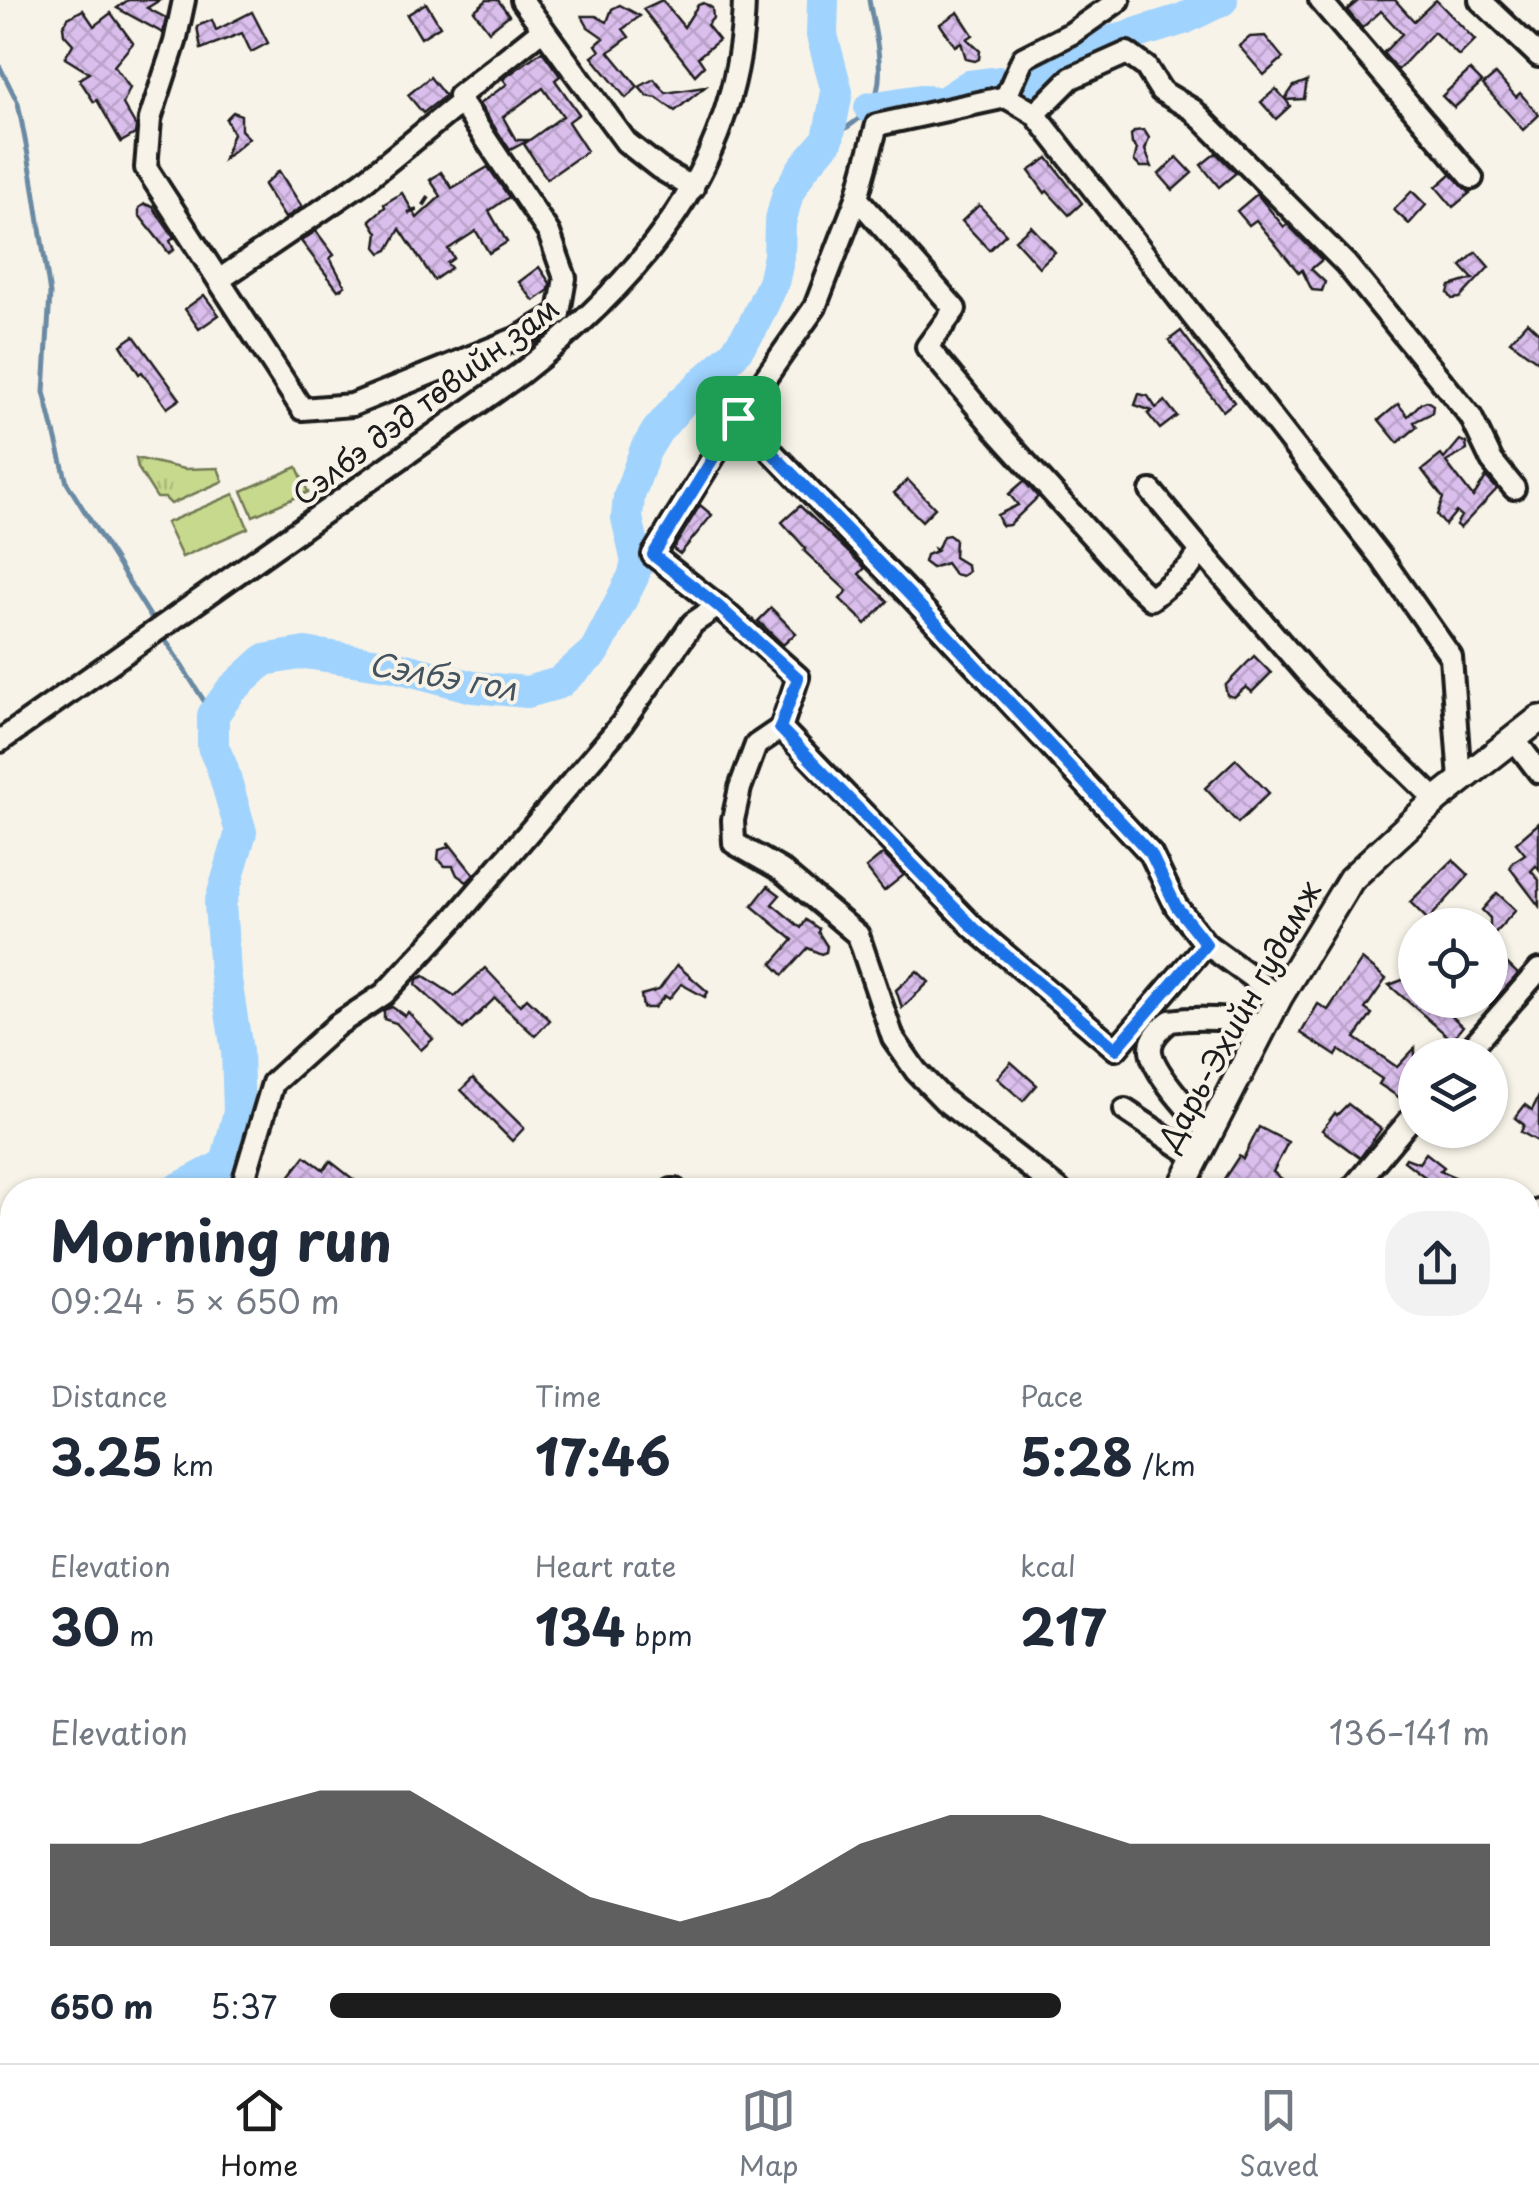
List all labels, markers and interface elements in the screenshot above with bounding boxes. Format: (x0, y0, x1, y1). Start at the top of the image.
street label: Сэлбэ дэд төвийн зам (282, 284, 568, 516)
pin (696, 376, 781, 461)
icon: arrive (711, 391, 766, 446)
water label: Сэлбэ гол (365, 638, 521, 712)
street label: Дарь-Эхийн гудамж (1145, 872, 1331, 1158)
map controls (1398, 908, 1508, 1148)
button: locate (1398, 908, 1508, 1018)
button: layers (1398, 1038, 1508, 1148)
text: Morning run (50, 1198, 392, 1281)
button: share (1385, 1211, 1490, 1316)
text: 09:24 · 5 × 650 m (50, 1277, 340, 1325)
text: Distance (50, 1374, 168, 1417)
text: Time (535, 1374, 601, 1417)
text: Pace (1020, 1374, 1083, 1417)
text: 3.25 (50, 1417, 163, 1493)
text: 17:46 (535, 1417, 671, 1493)
text: 5:28 (1020, 1417, 1133, 1493)
text: km (163, 1443, 214, 1486)
text: /km (1133, 1443, 1196, 1486)
text: Elevation (50, 1544, 171, 1587)
text: Heart rate (535, 1544, 676, 1587)
text: kcal (1020, 1544, 1076, 1587)
text: 30 (50, 1587, 120, 1663)
text: 134 (535, 1587, 626, 1663)
text: 217 (1020, 1587, 1106, 1663)
text: m (120, 1613, 154, 1656)
text: bpm (626, 1613, 693, 1656)
text: Elevation (50, 1708, 188, 1756)
text: 136–141 m (1329, 1708, 1490, 1756)
text: 650 m (50, 1982, 153, 2030)
text: 5:37 (210, 1982, 277, 2030)
tab: Home (220, 2083, 298, 2186)
tab: Map (739, 2083, 799, 2186)
tab: Saved (1239, 2083, 1319, 2186)

